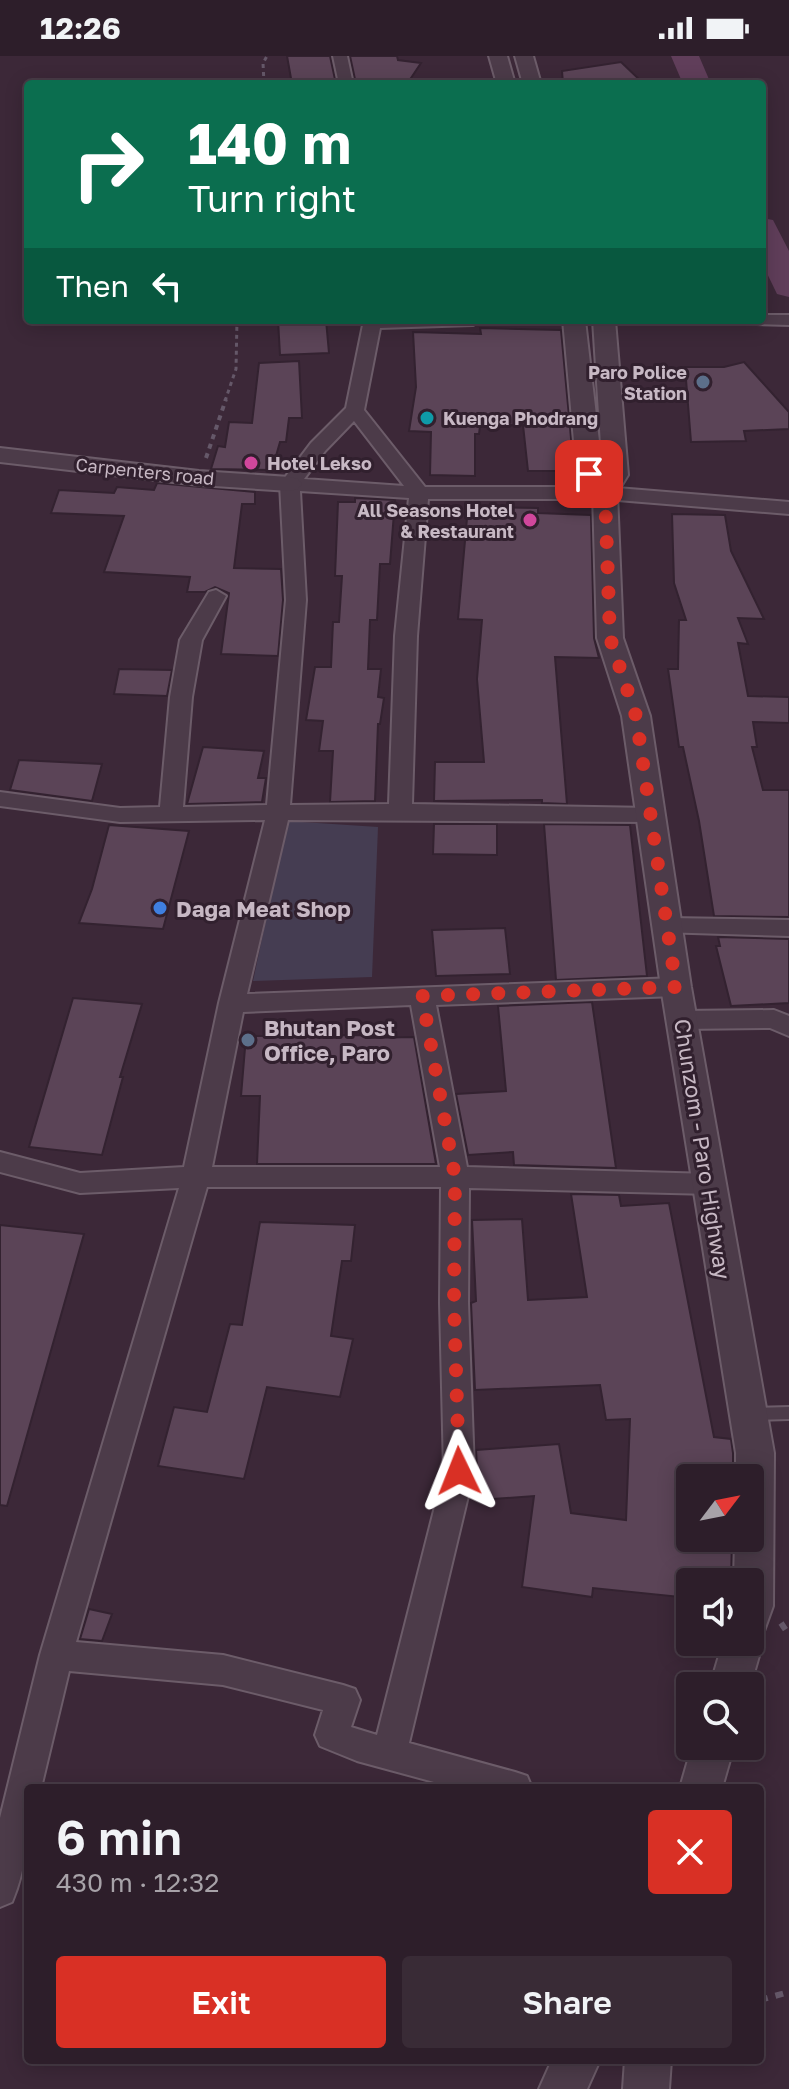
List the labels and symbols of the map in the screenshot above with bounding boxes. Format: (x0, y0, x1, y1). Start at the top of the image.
place label: Paro Police Station (588, 361, 687, 404)
marker: Paro Police Station (694, 373, 712, 391)
place label: Kuenga Phodrang (443, 407, 598, 429)
marker: Kuenga Phodrang (418, 409, 436, 427)
pin (555, 440, 623, 508)
place label: Hotel Lekso (267, 452, 372, 474)
street label: Carpenters road (75, 453, 215, 489)
marker: Hotel Lekso (242, 454, 260, 472)
place label: All Seasons Hotel & Restaurant (357, 499, 514, 542)
marker: All Seasons Hotel & Restaurant (521, 511, 539, 529)
place label: Daga Meat Shop (176, 895, 351, 922)
marker: Daga Meat Shop (151, 899, 169, 917)
place label: Bhutan Post Office, Paro (264, 1014, 395, 1066)
street label: Chunzom - Paro Highway (669, 1017, 737, 1281)
marker: Bhutan Post Office, Paro (239, 1031, 257, 1049)
position arrow (417, 1429, 501, 1513)
north arrow (676, 1464, 764, 1552)

